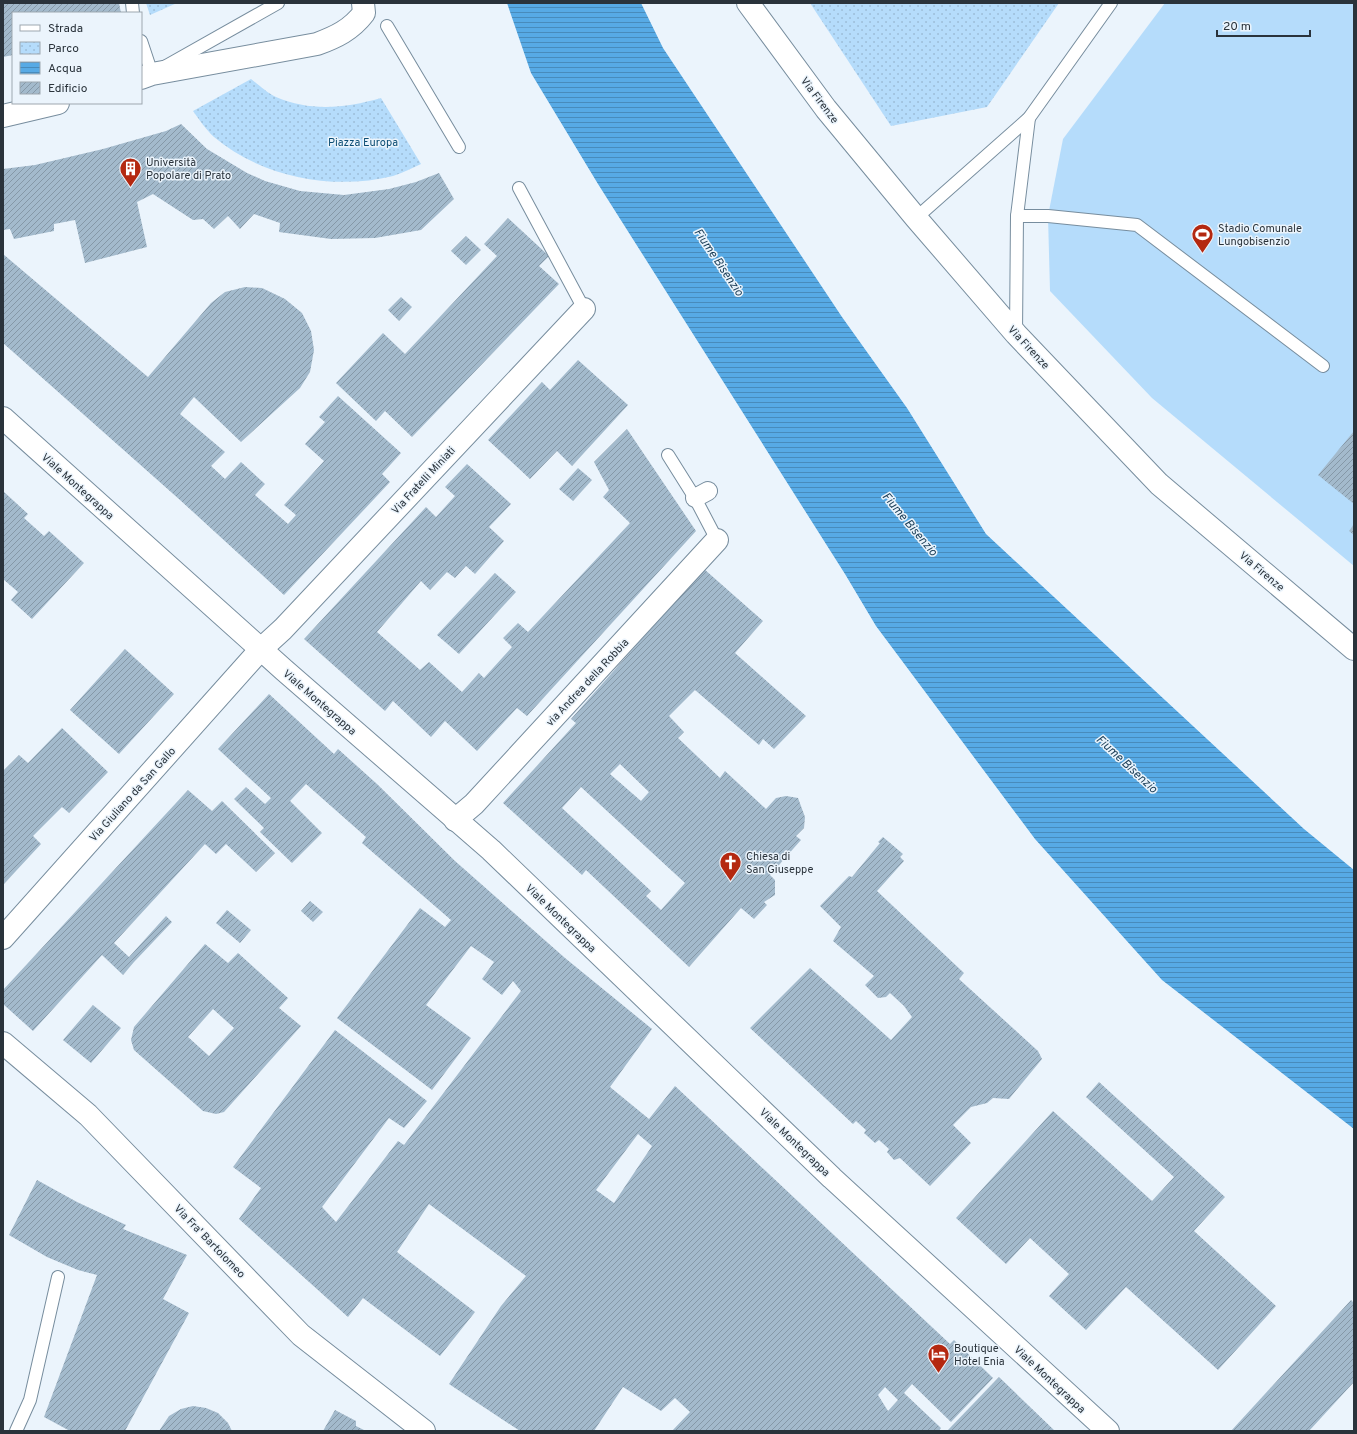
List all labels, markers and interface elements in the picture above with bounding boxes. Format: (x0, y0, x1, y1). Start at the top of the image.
legend (12, 12, 142, 104)
scale bar (1217, 12, 1310, 38)
text: 20 m (1223, 19, 1251, 35)
text: Strada (48, 21, 83, 37)
text: Parco (48, 41, 79, 57)
text: Acqua (48, 61, 82, 77)
street label: Via Firenze (797, 74, 841, 127)
text: Edificio (48, 81, 88, 97)
park label: Piazza Europa (328, 136, 398, 150)
building icon: Università Popolare di Prato (117, 155, 143, 188)
place label: Università Popolare di Prato (146, 156, 231, 183)
sports icon: Stadio Comunale Lungobisenzio (1189, 221, 1215, 254)
place label: Stadio Comunale Lungobisenzio (1218, 222, 1302, 249)
water label: Fiume Bisenzio (690, 226, 747, 300)
street label: Via Firenze (1004, 323, 1052, 373)
street label: Via Fratelli Miniati (389, 444, 459, 517)
street label: Viale Montegrappa (38, 450, 117, 523)
water label: Fiume Bisenzio (878, 489, 941, 560)
street label: Via Firenze (1236, 549, 1287, 595)
street label: via Andrea della Robbia (543, 636, 632, 729)
street label: Viale Montegrappa (280, 667, 359, 739)
water label: Fiume Bisenzio (1092, 732, 1161, 798)
street label: Via Giuliano da San Gallo (86, 744, 179, 845)
church icon: Chiesa di San Giuseppe (718, 849, 744, 882)
place label: Chiesa di San Giuseppe (746, 850, 813, 877)
street label: Viale Montegrappa (522, 881, 599, 956)
street label: Viale Montegrappa (756, 1105, 833, 1180)
street label: Via Fra' Bartolomeo (171, 1202, 248, 1281)
hotel icon: Boutique Hotel Enia (925, 1341, 951, 1374)
place label: Boutique Hotel Enia (954, 1342, 1005, 1369)
street label: Viale Montegrappa (1011, 1343, 1088, 1417)

